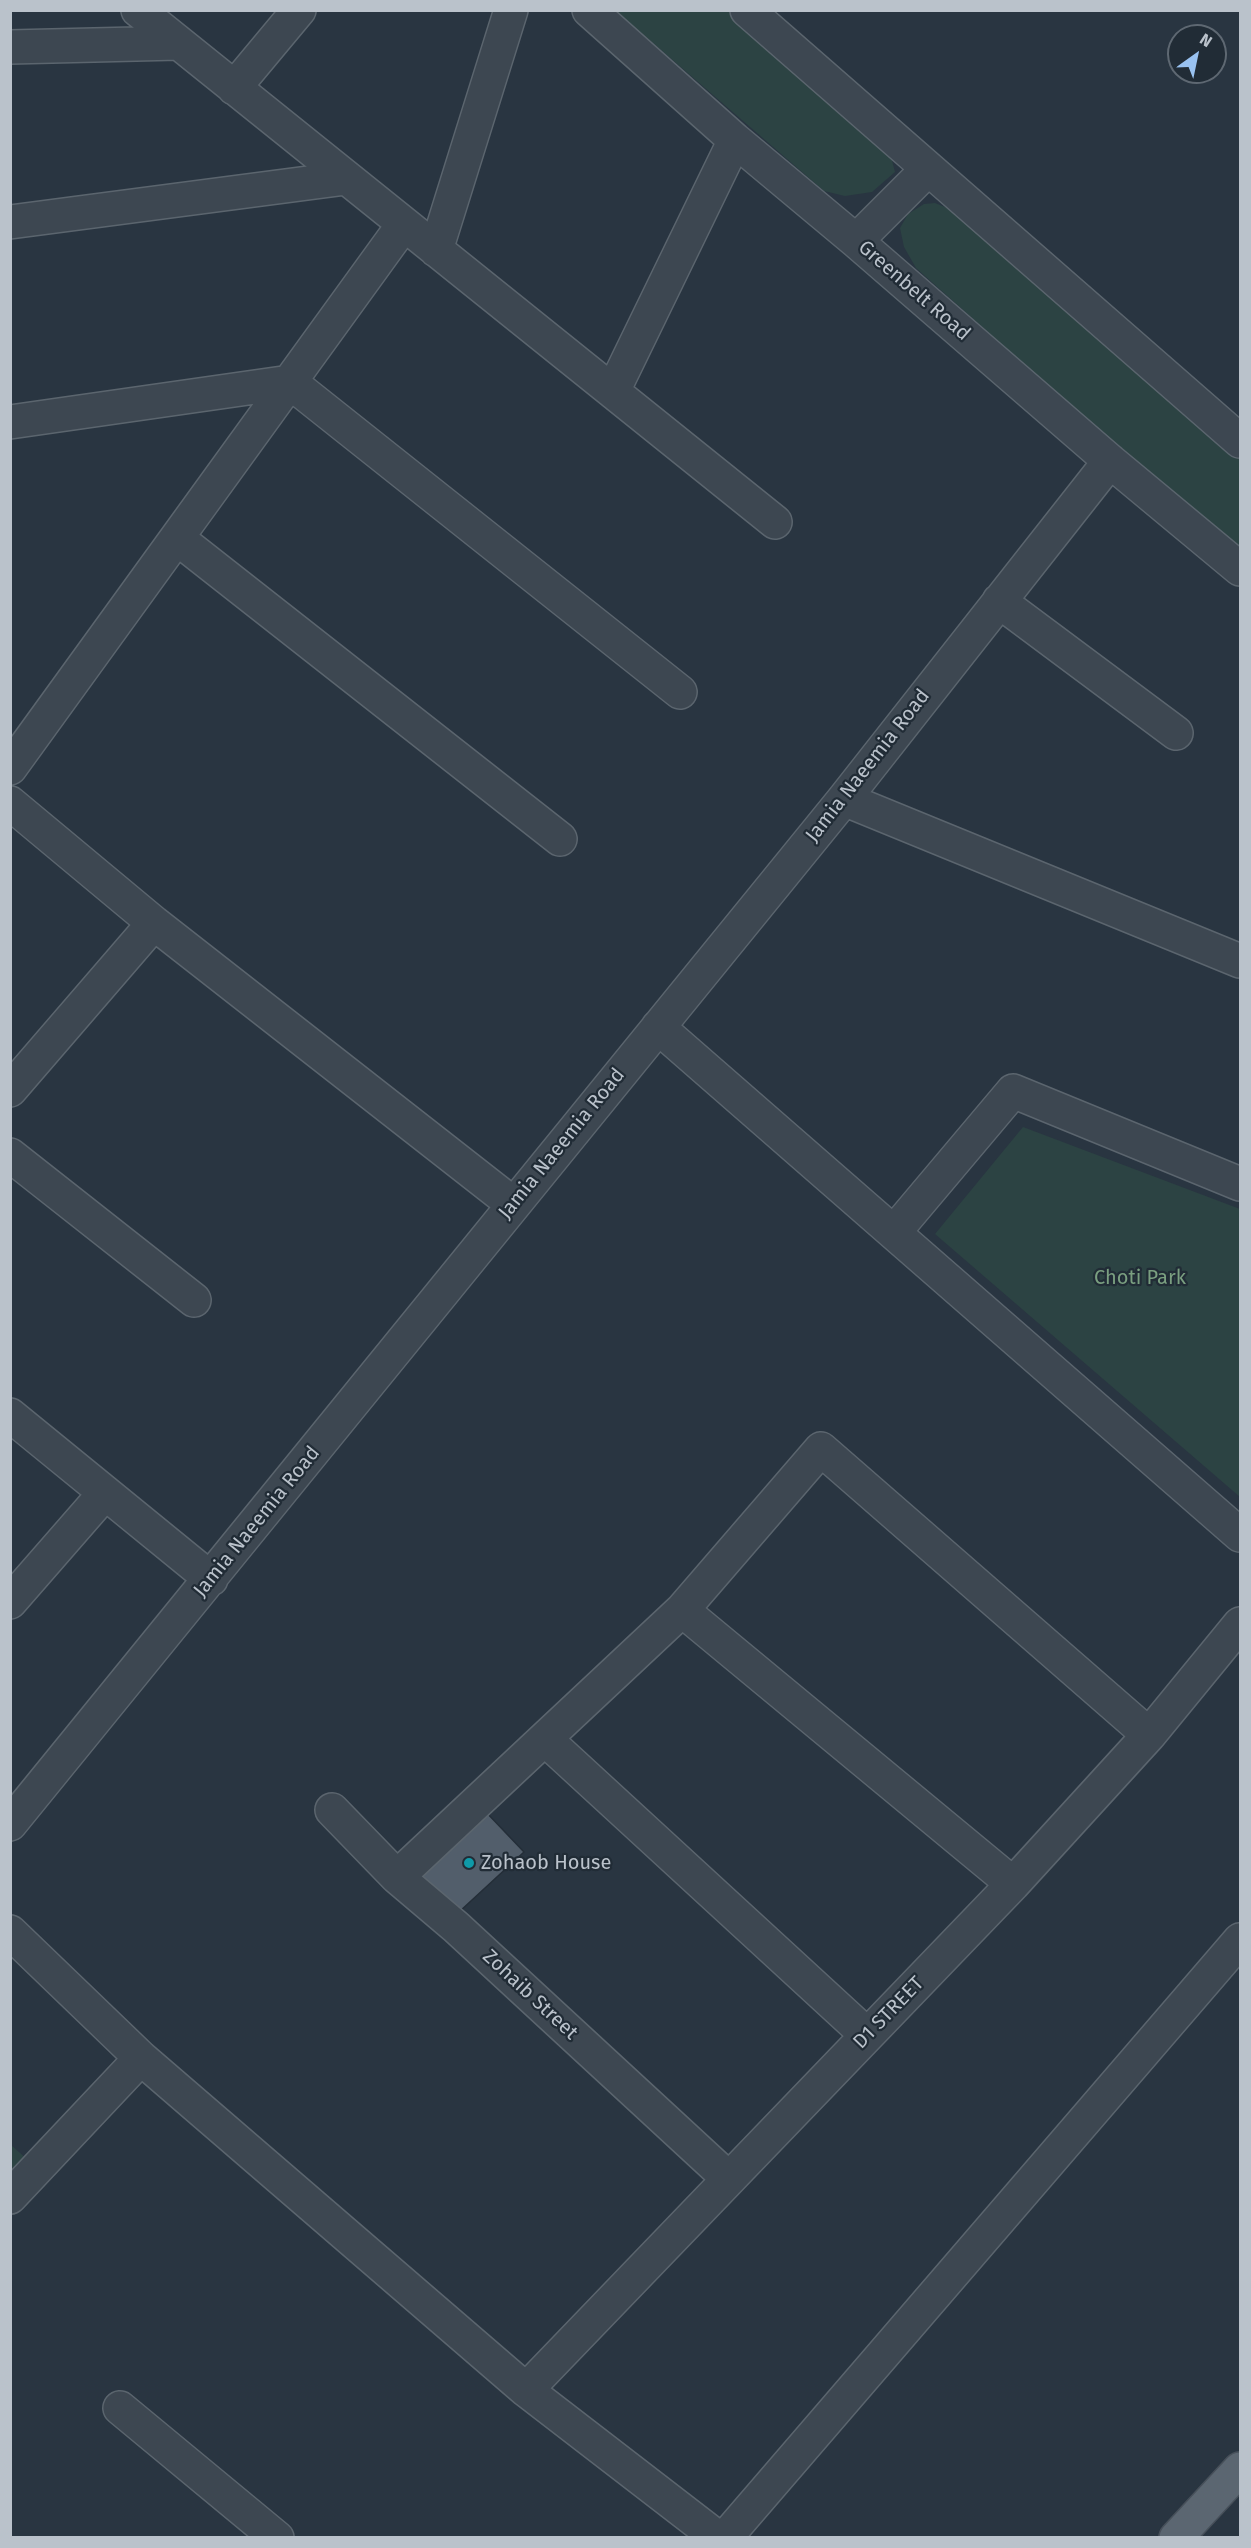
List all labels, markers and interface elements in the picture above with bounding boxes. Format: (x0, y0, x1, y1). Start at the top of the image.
north arrow (1167, 24, 1227, 84)
text: N (1196, 29, 1216, 51)
street label: Greenbelt Road (853, 236, 975, 346)
street label: Jamia Naeemia Road (801, 685, 935, 847)
street label: Jamia Naeemia Road (494, 1064, 630, 1224)
park label: Choti Park (1094, 1266, 1186, 1290)
street label: Jamia Naeemia Road (189, 1442, 325, 1602)
place label: Zohaob House (481, 1851, 611, 1875)
marker: Zohaob House (462, 1856, 476, 1870)
street label: Zohaib Street (477, 1945, 583, 2045)
street label: D1 STREET (849, 1972, 929, 2054)

